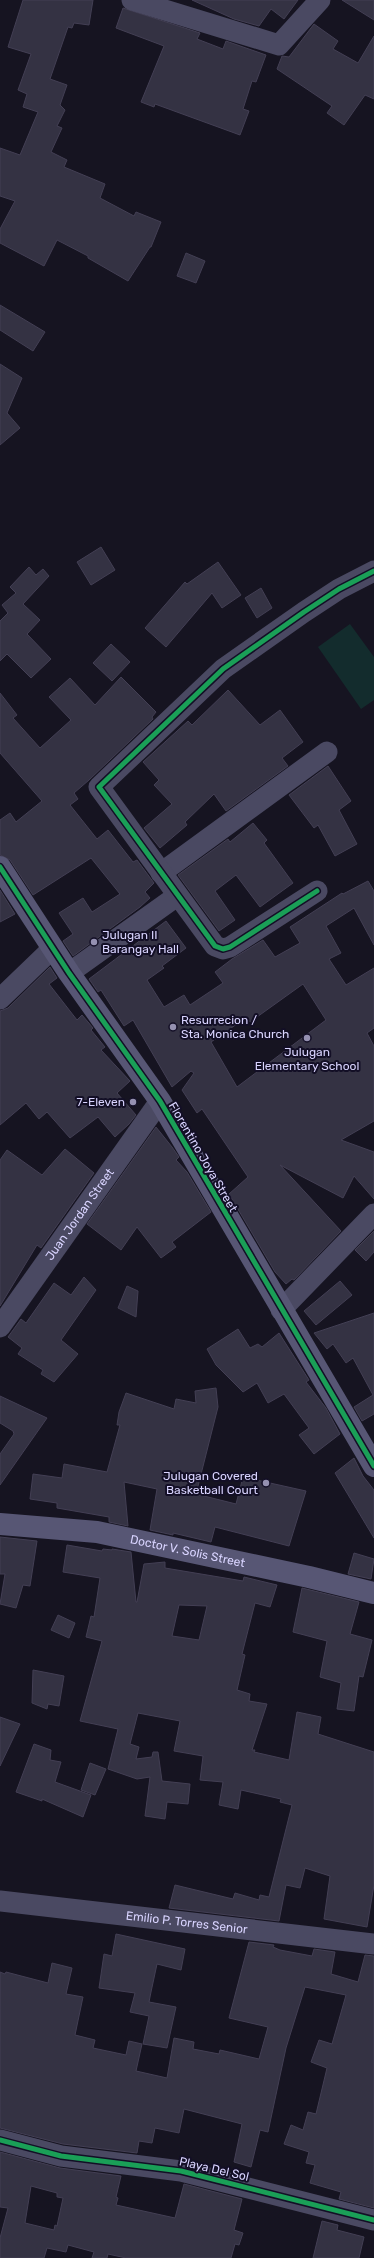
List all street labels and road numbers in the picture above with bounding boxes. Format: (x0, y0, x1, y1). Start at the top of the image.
street label: Florentino Joya Street (166, 1099, 240, 1215)
street label: Juan Jordan Street (42, 1165, 117, 1263)
street label: Doctor V. Solis Street (129, 1532, 247, 1570)
street label: Emilio P. Torres Senior (125, 1909, 249, 1936)
street label: Playa Del Sol (178, 2154, 250, 2184)

